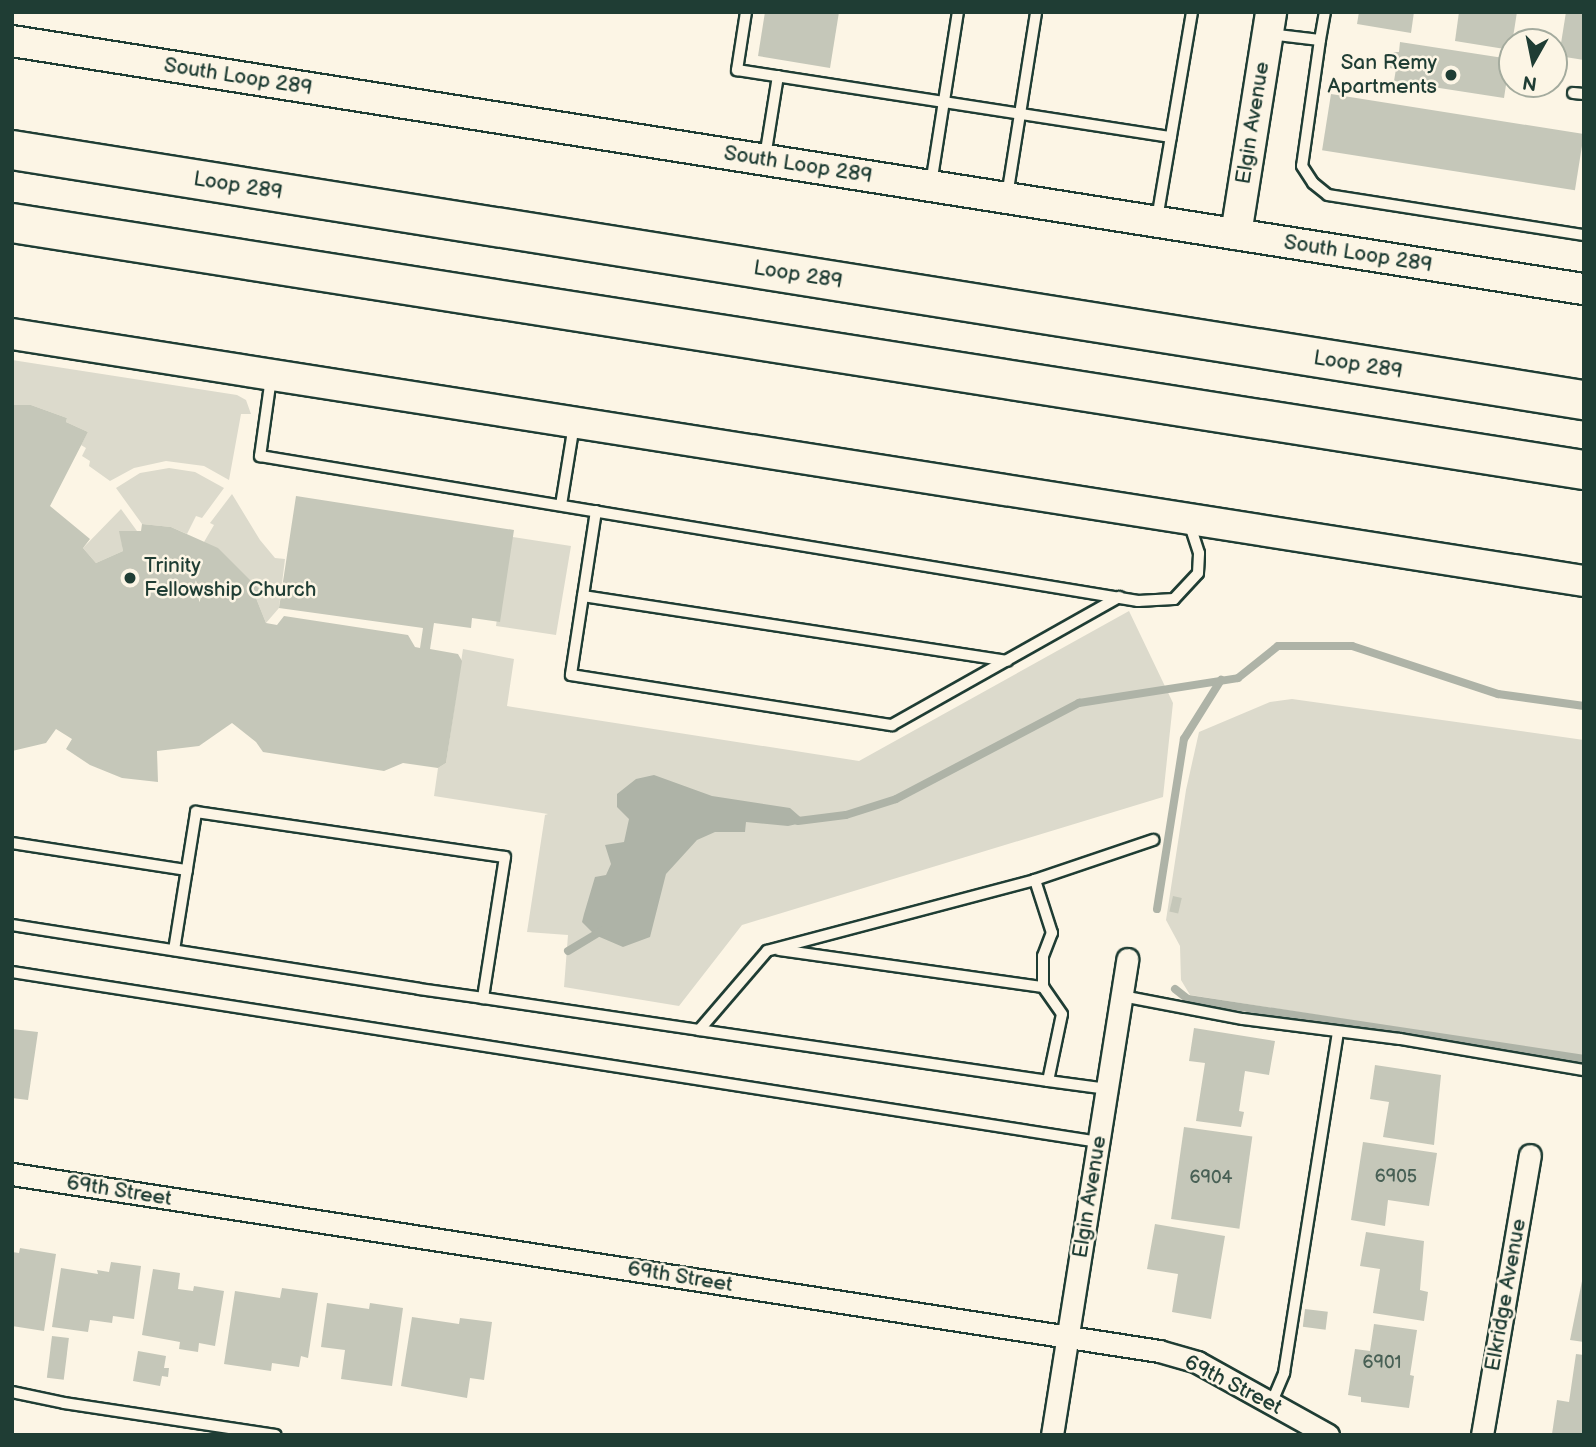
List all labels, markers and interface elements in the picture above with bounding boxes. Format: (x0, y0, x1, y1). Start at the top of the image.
north arrow (1498, 28, 1568, 98)
place label: San Remy Apartments (1328, 50, 1437, 100)
street label: South Loop 289 (162, 53, 314, 101)
street label: Elgin Avenue (1231, 60, 1275, 186)
marker: San Remy Apartments (1443, 67, 1459, 83)
text: N (1521, 70, 1539, 95)
street label: South Loop 289 (722, 141, 874, 189)
street label: Loop 289 (192, 167, 284, 205)
street label: South Loop 289 (1282, 230, 1434, 278)
street label: Loop 289 (752, 256, 844, 294)
street label: Loop 289 (1312, 346, 1404, 384)
place label: Trinity Fellowship Church (144, 553, 316, 603)
marker: Trinity Fellowship Church (122, 570, 138, 586)
street label: Elgin Avenue (1068, 1134, 1112, 1260)
house number: 6905 (1375, 1166, 1417, 1188)
house number: 6904 (1190, 1167, 1232, 1189)
street label: 69th Street (65, 1170, 173, 1212)
street label: Elkridge Avenue (1480, 1217, 1532, 1373)
street label: 69th Street (626, 1256, 734, 1298)
street label: 69th Street (1180, 1350, 1286, 1420)
house number: 6901 (1363, 1352, 1401, 1374)

